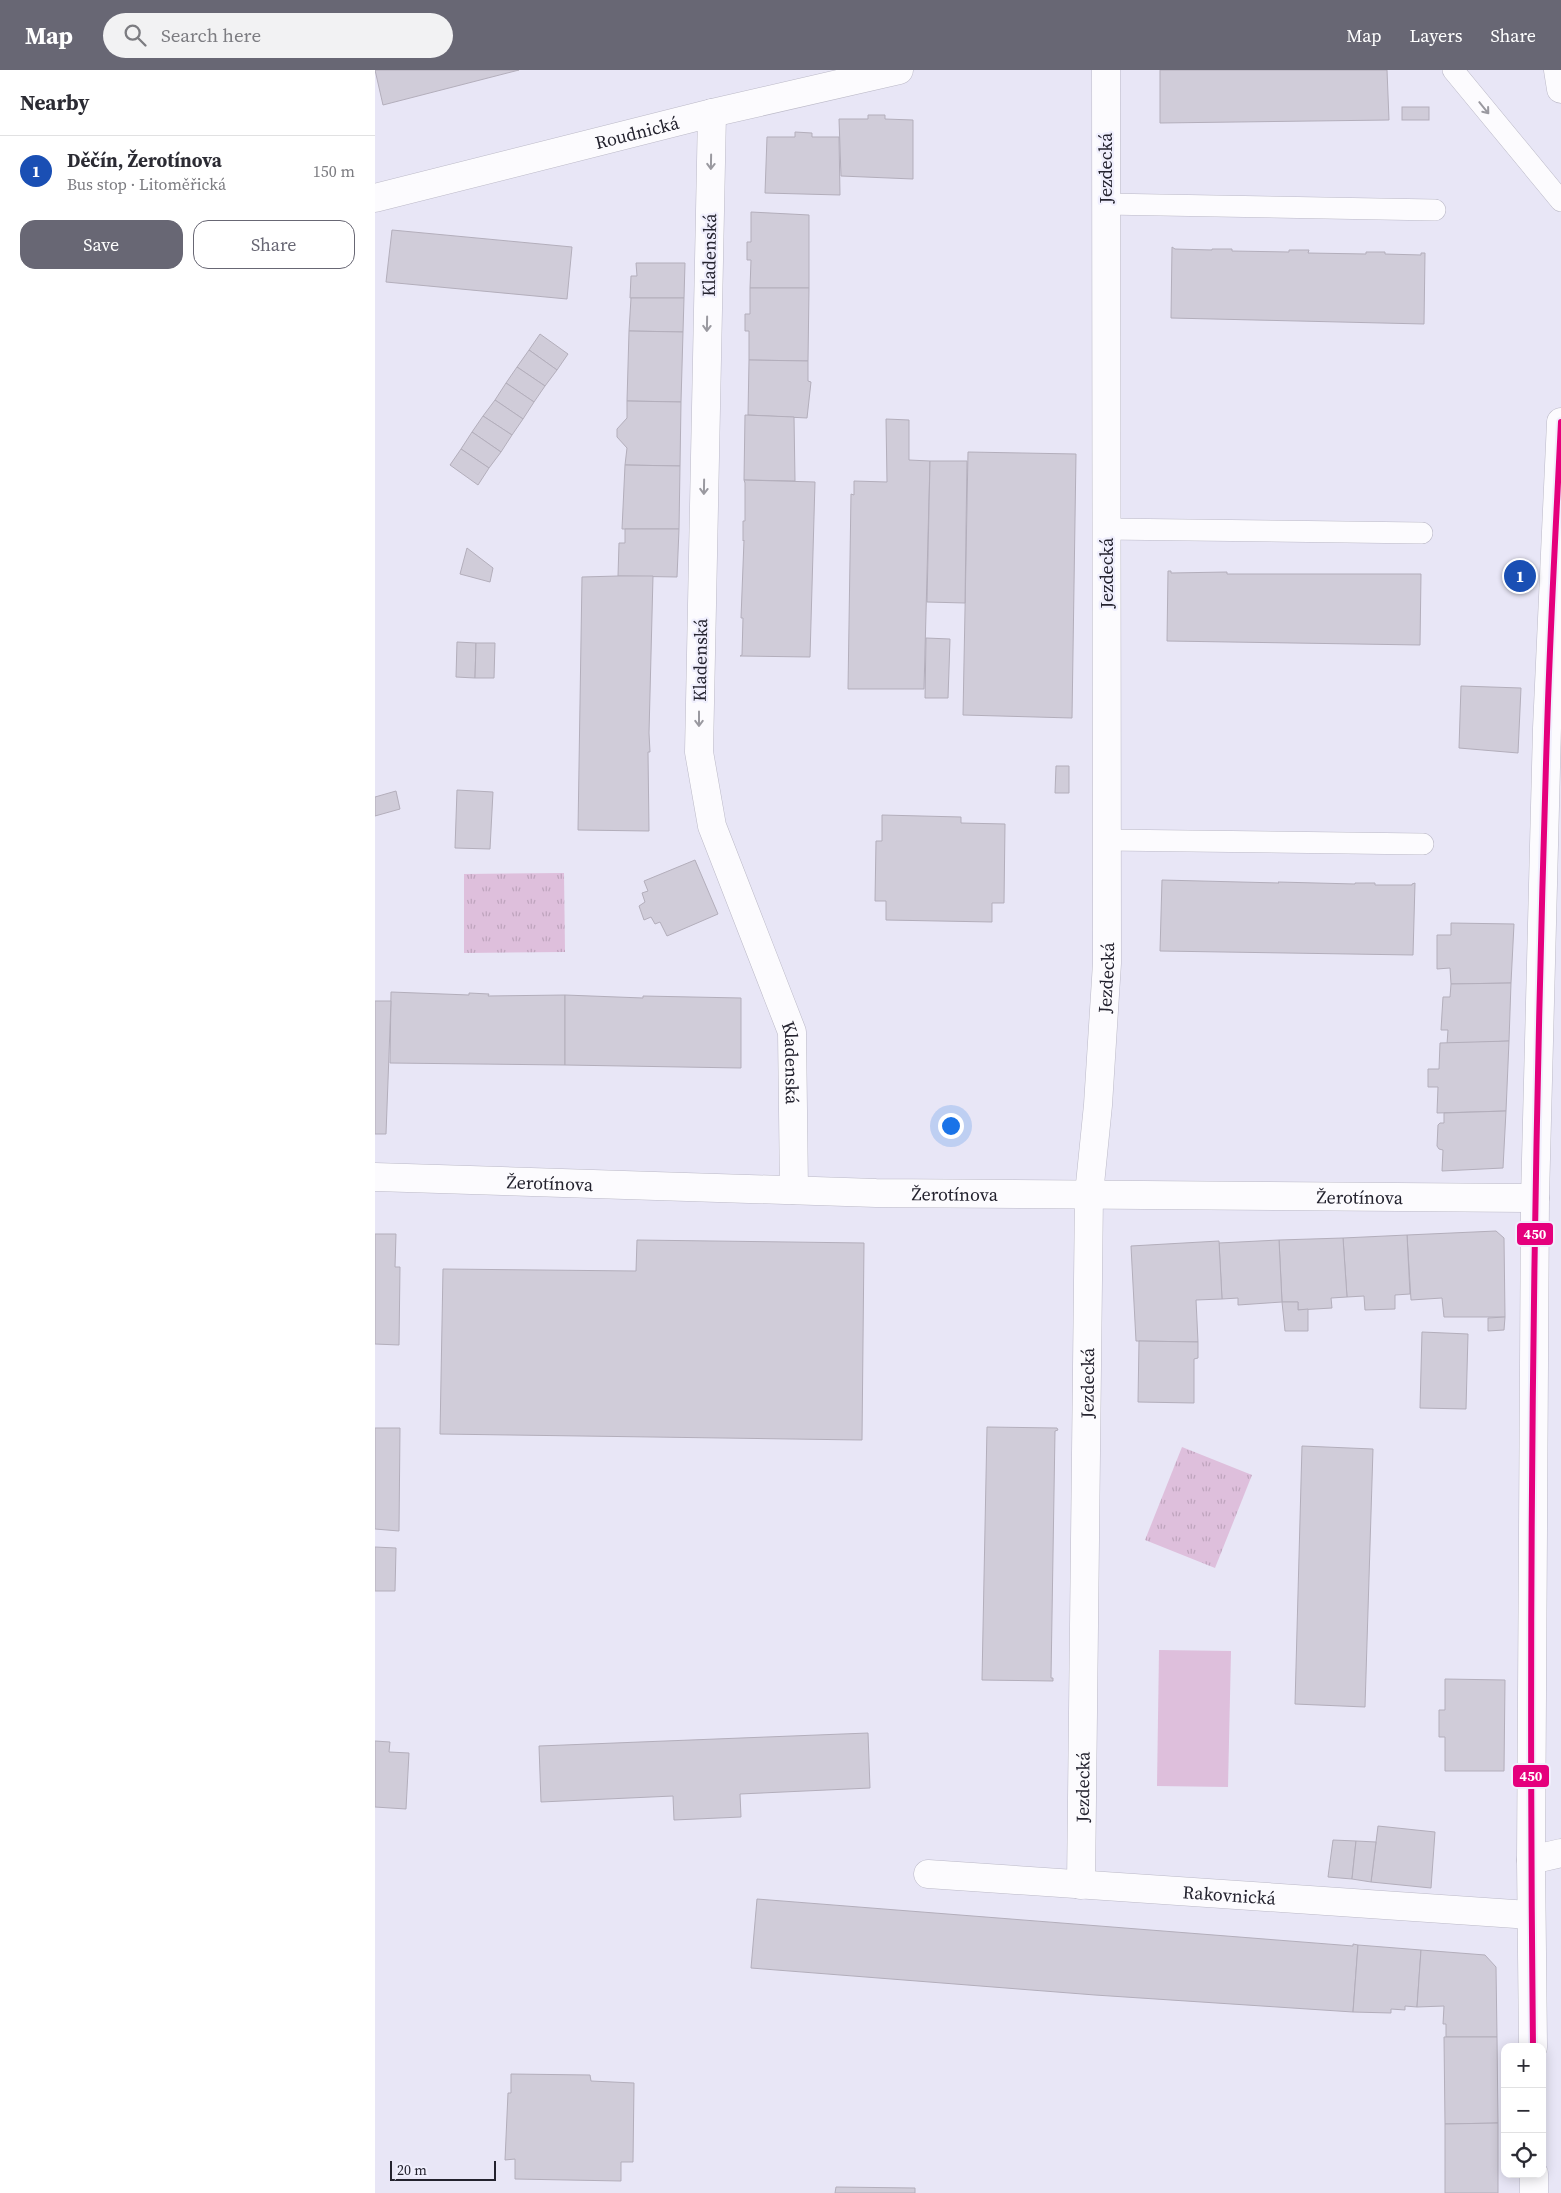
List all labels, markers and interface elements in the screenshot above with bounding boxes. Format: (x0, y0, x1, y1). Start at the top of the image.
search box (103, 13, 453, 58)
text: Map (25, 19, 73, 52)
icon: search (121, 21, 149, 49)
text: Search here (161, 22, 261, 48)
text: Map (1346, 23, 1381, 48)
text: Layers (1409, 23, 1462, 48)
text: Share (1490, 23, 1536, 48)
text: Nearby (20, 88, 90, 117)
one-way arrow (1479, 101, 1490, 114)
street label: Roudnická (592, 109, 682, 155)
street label: Jezdecká (1093, 132, 1118, 204)
text: Děčín, Žerotínova (67, 147, 222, 173)
one-way arrow (706, 154, 716, 170)
text: 1 (32, 160, 40, 182)
text: 150 m (313, 160, 355, 182)
text: Bus stop · Litoměřická (67, 173, 226, 195)
street label: Kladenská (696, 212, 722, 297)
button: Save (20, 220, 183, 269)
button: Share (193, 220, 355, 269)
one-way arrow (702, 316, 712, 332)
one-way arrow (699, 479, 708, 495)
street label: Jezdecká (1094, 537, 1119, 609)
pin: 1 (1504, 557, 1536, 595)
street label: Kladenská (687, 617, 713, 702)
one-way arrow (694, 710, 704, 727)
street label: Jezdecká (1091, 942, 1120, 1015)
street label: Kladenská (776, 1017, 805, 1105)
your location (938, 1113, 964, 1139)
street label: Žerotínova (506, 1169, 594, 1196)
street label: Žerotínova (912, 1181, 999, 1206)
street label: Žerotínova (1316, 1184, 1404, 1210)
line badge: 450 (1516, 1222, 1554, 1246)
text: 450 (1524, 1224, 1547, 1244)
street label: Jezdecká (1074, 1347, 1100, 1420)
street label: Jezdecká (1069, 1751, 1095, 1824)
line badge: 450 (1512, 1764, 1550, 1788)
text: 450 (1520, 1766, 1543, 1786)
street label: Rakovnická (1182, 1879, 1278, 1910)
map controls (1501, 2043, 1546, 2178)
button: + (1501, 2043, 1546, 2088)
button: − (1501, 2088, 1546, 2133)
button: locate (1501, 2133, 1546, 2178)
scale bar (390, 2158, 496, 2181)
text: 20 m (397, 2160, 427, 2180)

